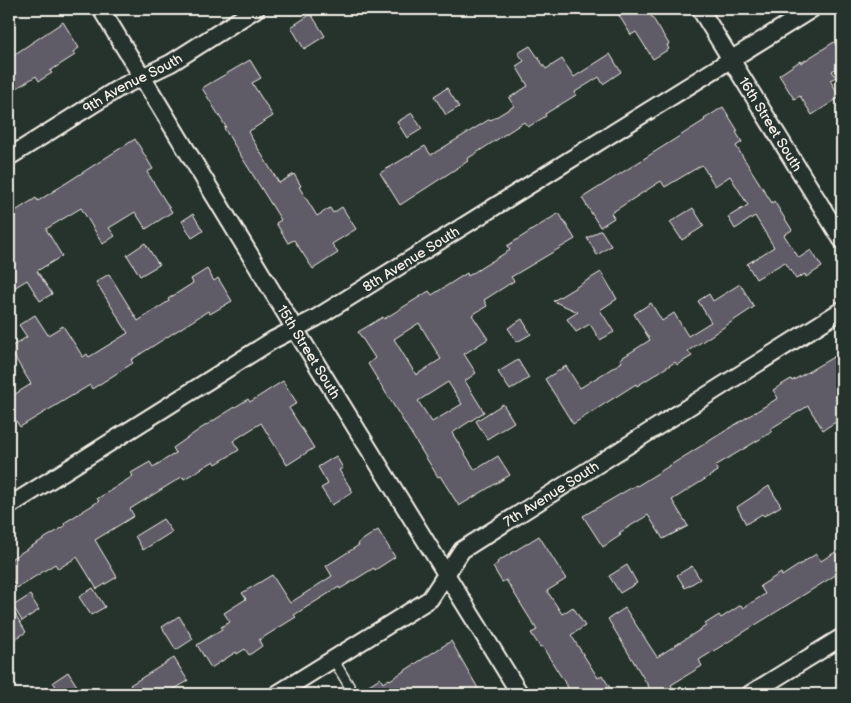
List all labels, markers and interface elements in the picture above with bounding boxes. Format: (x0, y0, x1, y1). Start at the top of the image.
street label: 9th Avenue South (80, 50, 186, 118)
street label: 16th Street South (735, 74, 806, 175)
street label: 8th Avenue South (360, 223, 463, 296)
street label: 15th Street South (273, 302, 344, 402)
street label: 7th Avenue South (501, 458, 602, 531)

